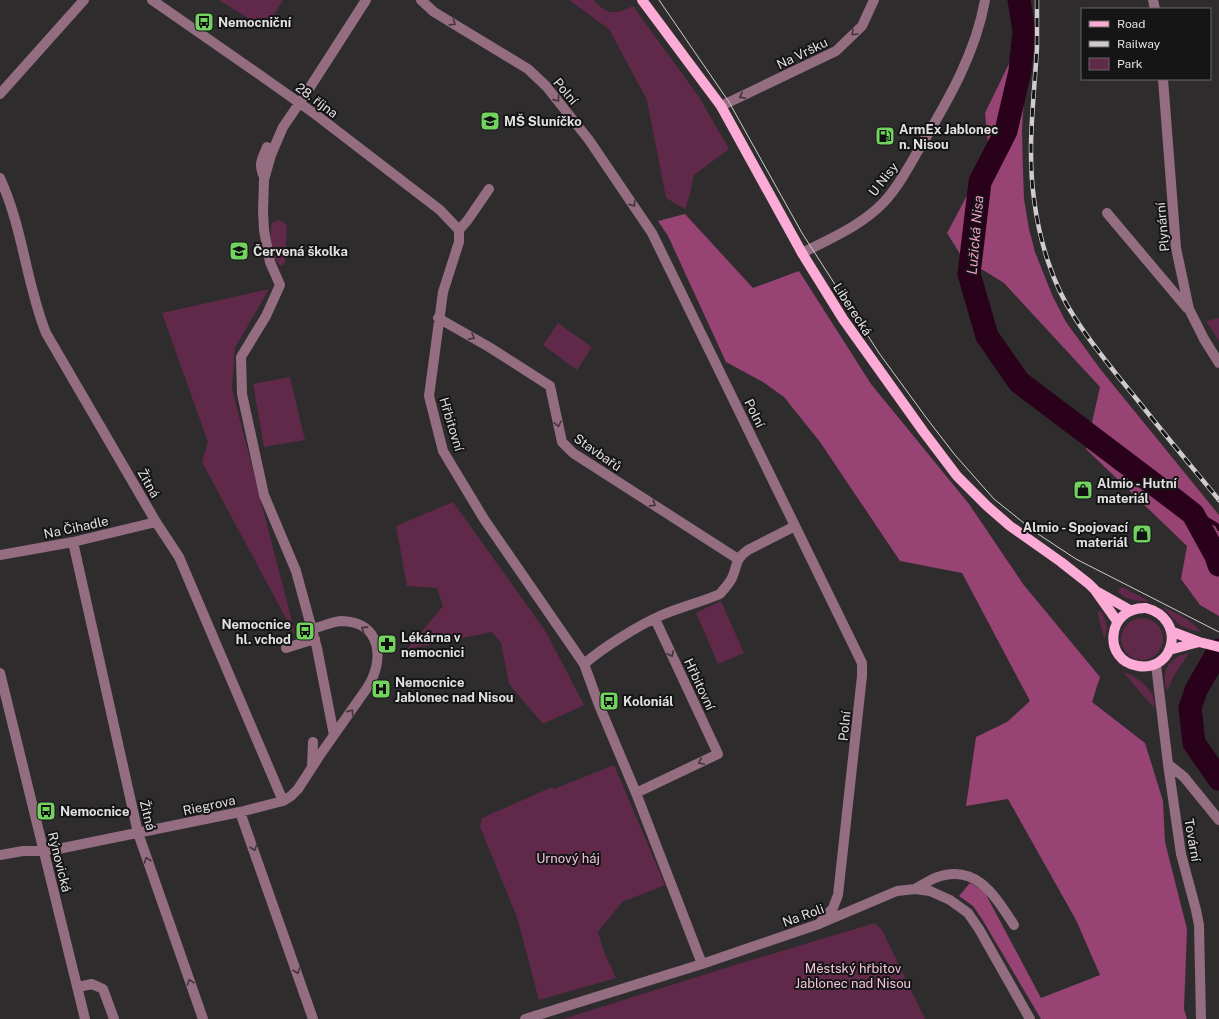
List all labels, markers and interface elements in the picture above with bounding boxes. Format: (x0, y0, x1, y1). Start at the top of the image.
legend (1081, 8, 1211, 80)
bus stop icon: Nemocniční (193, 11, 215, 33)
place label: Nemocniční (218, 15, 292, 30)
text: Road (1117, 17, 1145, 31)
one-way arrow (449, 18, 456, 26)
one-way arrow (851, 28, 859, 36)
street label: Na Vršku (774, 35, 830, 72)
text: Railway (1117, 37, 1161, 51)
text: Park (1117, 57, 1143, 71)
street label: Polní (550, 75, 582, 108)
street label: 28. října (293, 80, 341, 121)
one-way arrow (739, 91, 746, 99)
one-way arrow (552, 95, 559, 102)
school or university icon: MŠ Sluníčko (479, 110, 501, 132)
place label: MŠ Sluníčko (504, 113, 582, 129)
place label: ArmEx Jablonec n. Nisou (899, 122, 998, 152)
fuel station icon: ArmEx Jablonec n. Nisou (874, 125, 896, 147)
street label: U Nisy (866, 159, 901, 199)
water label: Lužická Nisa (964, 195, 986, 275)
one-way arrow (628, 200, 636, 207)
street label: Plynární (1153, 201, 1172, 252)
school or university icon: Červená školka (228, 240, 250, 262)
place label: Červená školka (253, 244, 348, 259)
street label: Liberecká (830, 280, 875, 338)
one-way arrow (468, 333, 475, 340)
street label: Hřbitovní (436, 395, 467, 454)
street label: Polní (741, 396, 768, 431)
one-way arrow (553, 420, 561, 427)
street label: Stavbařů (571, 431, 624, 474)
street label: Žitná (134, 466, 163, 500)
place label: Almio - Hutní materiál (1097, 476, 1177, 506)
shop icon: Almio - Hutní materiál (1072, 479, 1094, 501)
one-way arrow (649, 500, 656, 507)
street label: Na Čihadle (42, 513, 110, 542)
place label: Almio - Spojovací materiál (1023, 520, 1129, 550)
shop icon: Almio - Spojovací materiál (1131, 523, 1153, 545)
place label: Nemocnice hl. vchod (222, 617, 291, 647)
bus stop icon: Nemocnice hl. vchod (294, 620, 316, 642)
one-way arrow (361, 626, 368, 633)
place label: Lékárna v nemocnici (401, 630, 464, 660)
pharmacy icon: Lékárna v nemocnici (376, 633, 398, 655)
one-way arrow (666, 650, 674, 657)
street label: Hřbitovní (681, 656, 718, 713)
place label: Nemocnice Jablonec nad Nisou (395, 675, 514, 705)
hospital icon: Nemocnice Jablonec nad Nisou (370, 678, 392, 700)
bus stop icon: Koloniál (598, 690, 620, 712)
place label: Koloniál (623, 694, 674, 709)
one-way arrow (346, 709, 353, 716)
street label: Polní (835, 709, 854, 742)
one-way arrow (697, 758, 704, 766)
street label: Riegrova (182, 793, 237, 818)
street label: Žitná (136, 798, 159, 832)
bus stop icon: Nemocnice (35, 800, 57, 822)
place label: Nemocnice (60, 804, 129, 819)
street label: Tovární (1181, 817, 1204, 864)
street label: Rýnovická (45, 830, 74, 894)
one-way arrow (249, 845, 257, 852)
park label: Urnový háj (536, 851, 600, 866)
one-way arrow (144, 856, 152, 863)
street label: Na Roli (780, 901, 826, 930)
park label: Městský hřbitov Jablonec nad Nisou (795, 961, 911, 991)
one-way arrow (292, 967, 300, 974)
one-way arrow (187, 979, 195, 986)

